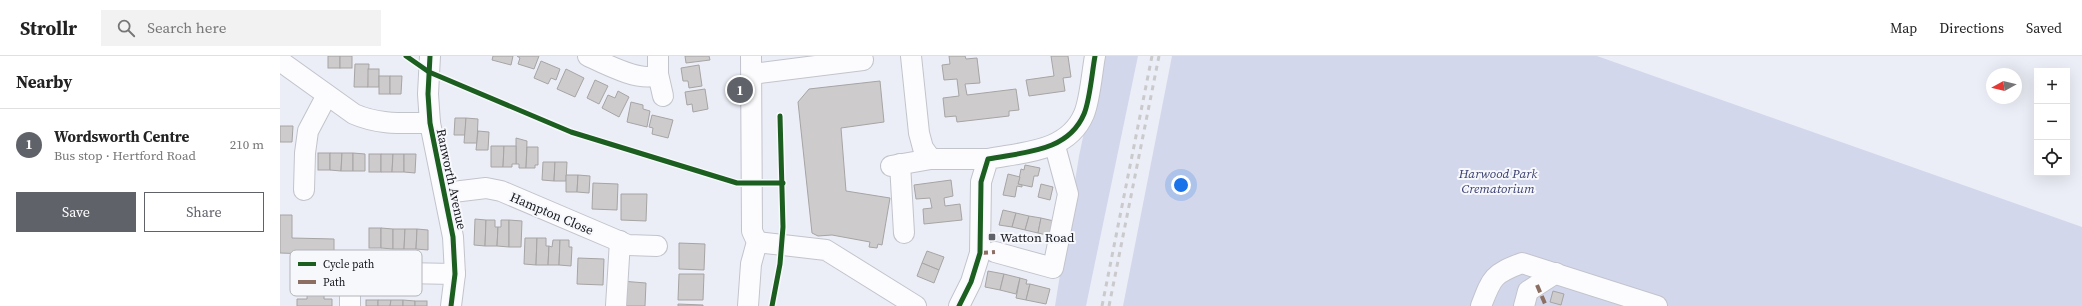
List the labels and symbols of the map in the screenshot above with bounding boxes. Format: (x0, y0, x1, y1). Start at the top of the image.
north arrow (1986, 68, 2022, 104)
pin: 1 (727, 75, 753, 105)
street label: Ranworth Avenue (433, 127, 471, 232)
park label: Harwood Park Crematorium (1458, 165, 1538, 197)
your location (1171, 175, 1191, 195)
street label: Hampton Close (507, 188, 597, 239)
place label: Watton Road (1000, 229, 1075, 246)
marker: Watton Road (987, 232, 997, 242)
legend (290, 250, 422, 296)
text: Cycle path (323, 257, 375, 272)
text: Path (323, 275, 346, 290)

